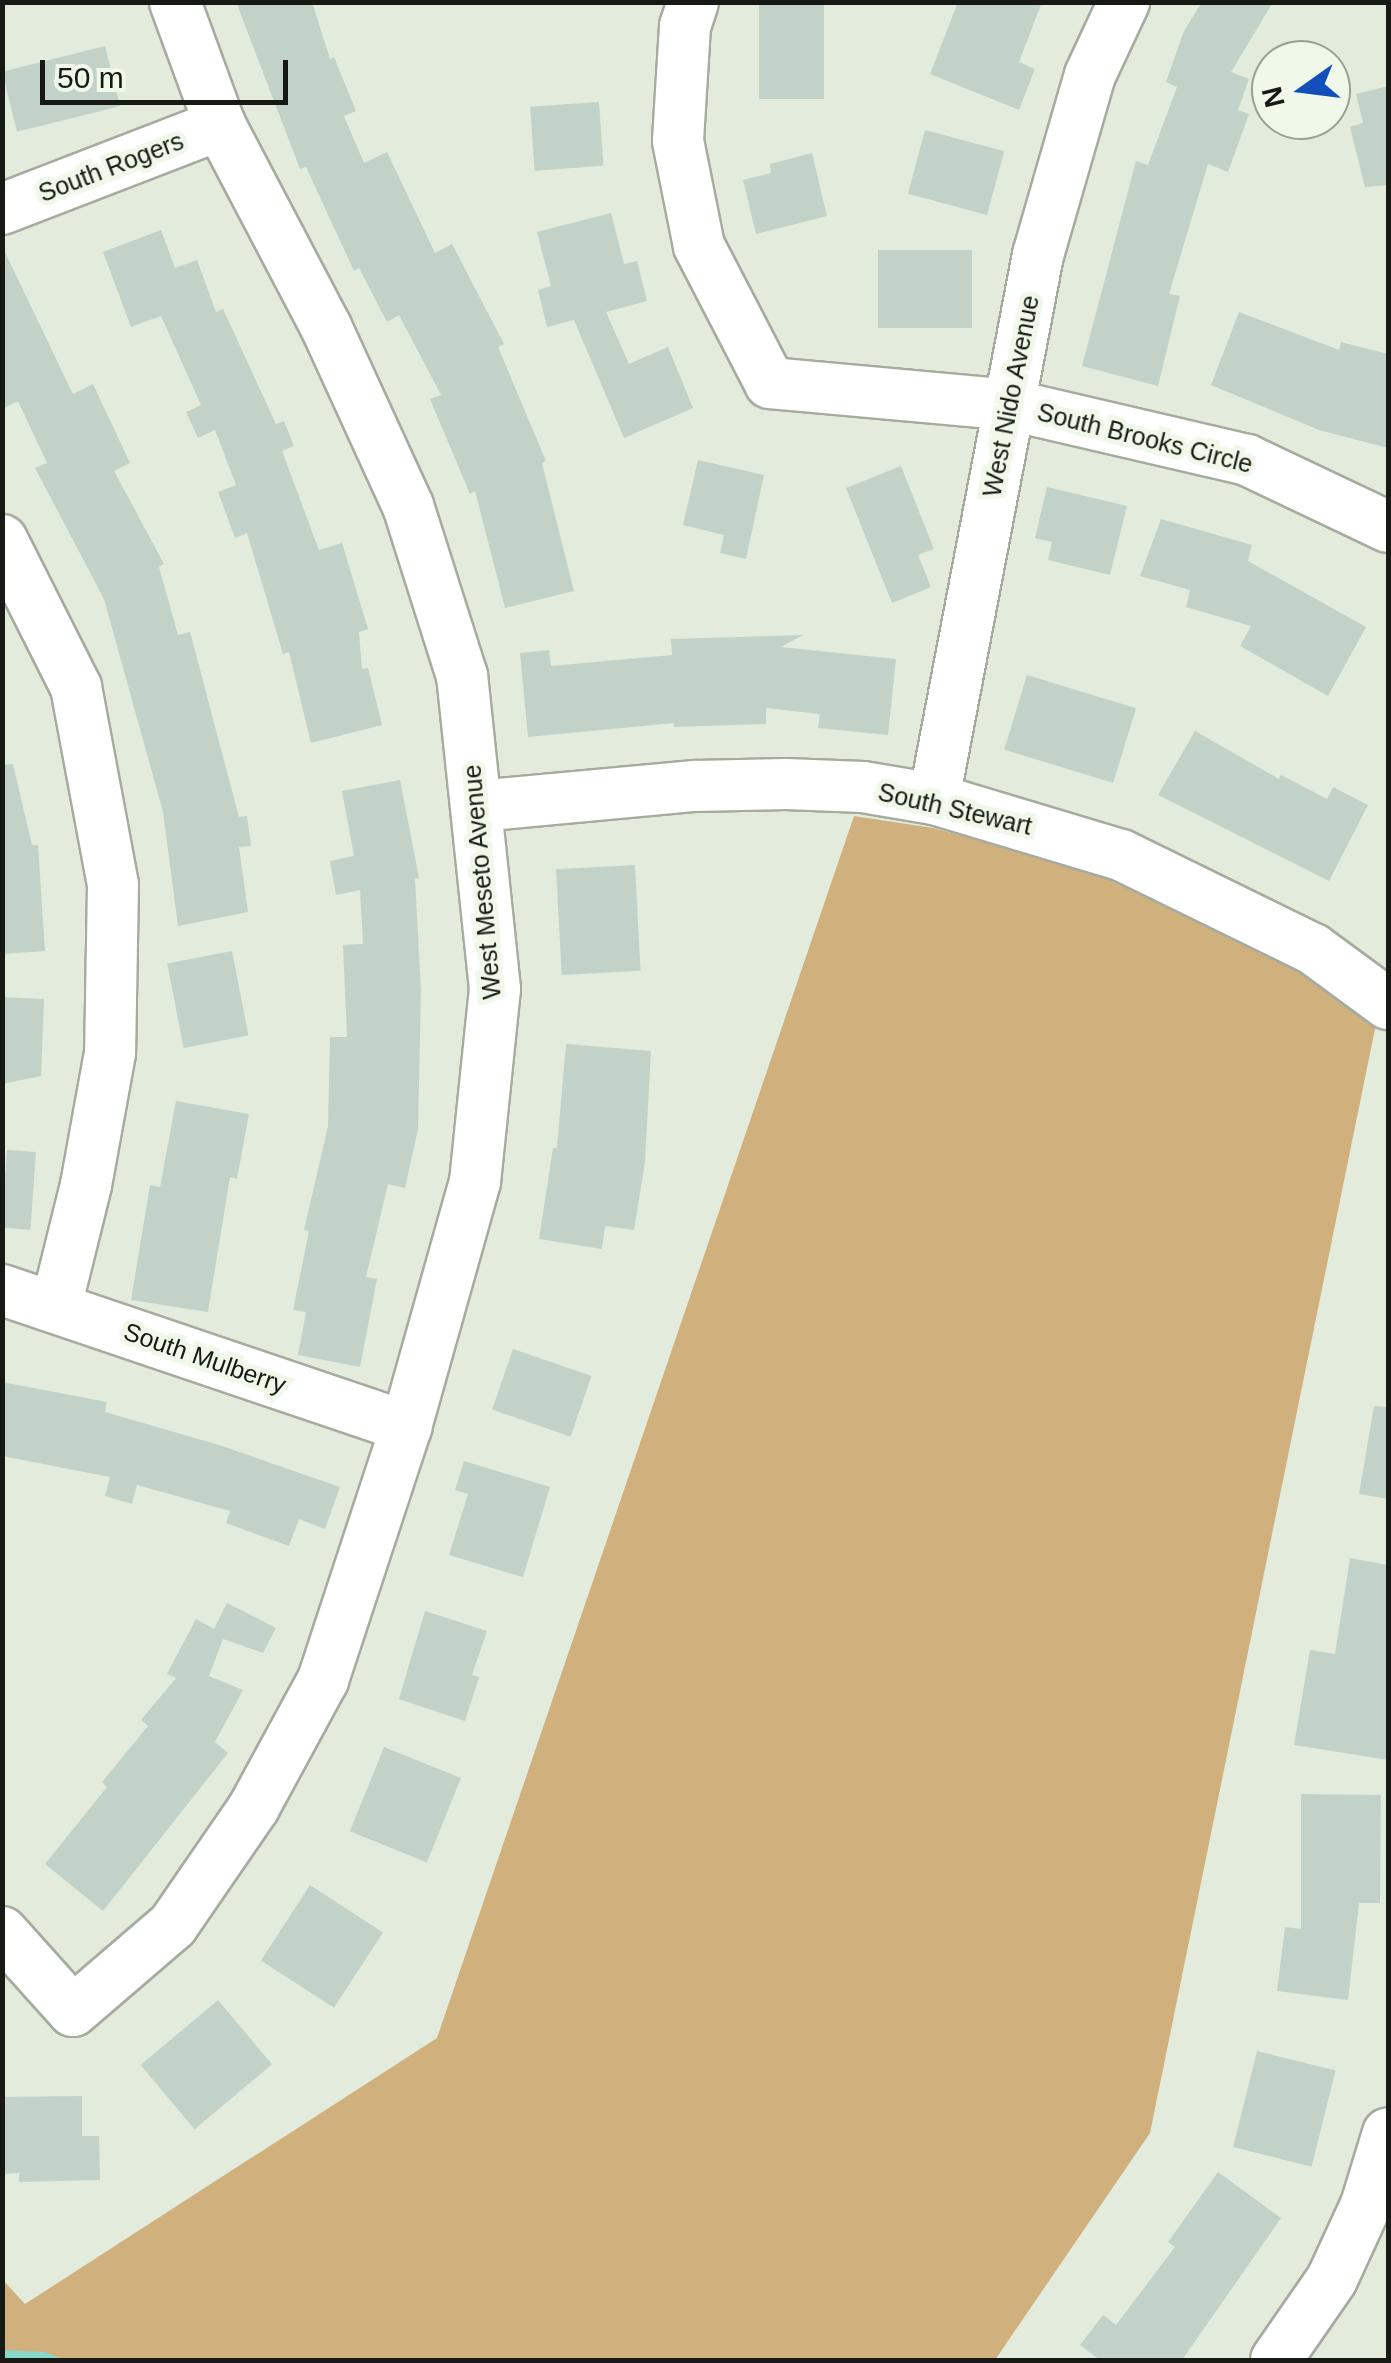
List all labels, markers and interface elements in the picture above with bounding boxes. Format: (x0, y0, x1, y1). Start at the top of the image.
scale bar (45, 40, 292, 102)
north arrow (1251, 40, 1351, 140)
text: 50 m (57, 61, 124, 94)
text: N (1256, 83, 1291, 110)
street label: South Rogers (34, 126, 188, 208)
street label: West Nido Avenue (977, 292, 1045, 500)
street label: South Brooks Circle (1034, 397, 1256, 479)
street label: West Meseto Avenue (457, 763, 507, 1001)
street label: South Stewart (875, 777, 1035, 841)
street label: South Mulberry (120, 1316, 290, 1400)

